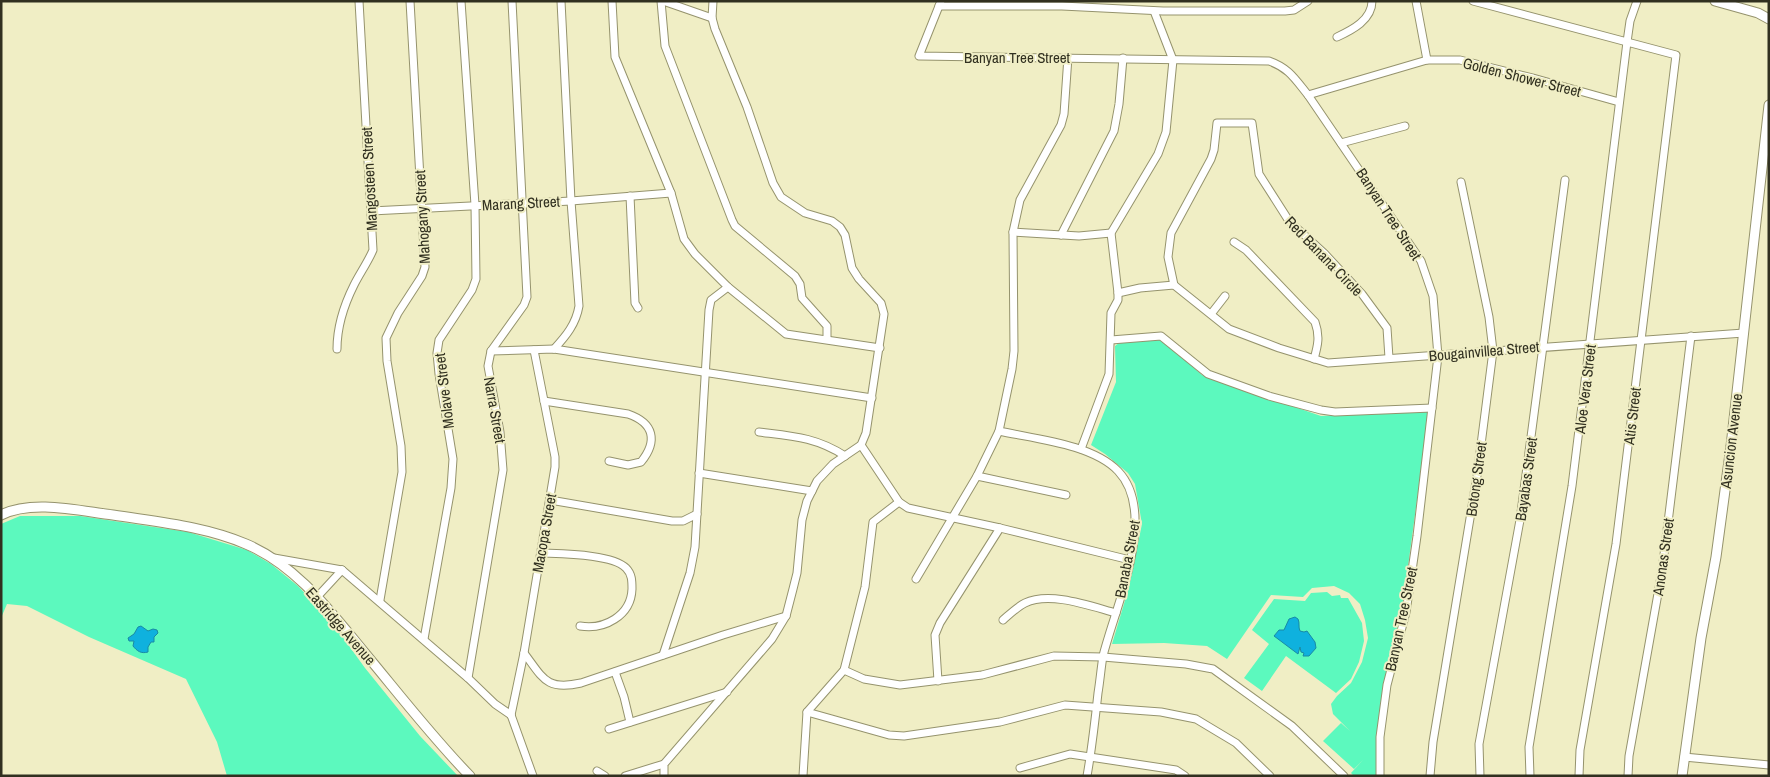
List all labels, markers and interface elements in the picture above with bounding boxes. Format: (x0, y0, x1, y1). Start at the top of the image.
street label: Banyan Tree Street (964, 47, 1071, 68)
street label: Golden Shower Street (1461, 52, 1584, 102)
street label: Mangosteen Street (356, 126, 382, 231)
street label: Banyan Tree Street (1351, 164, 1427, 265)
street label: Mahogany Street (409, 169, 435, 264)
street label: Marang Street (482, 190, 561, 216)
street label: Red Banana Circle (1280, 211, 1368, 301)
street label: Bougainvillea Street (1428, 336, 1541, 366)
street label: Aloe Vera Street (1569, 343, 1601, 436)
street label: Molave Street (429, 351, 459, 430)
street label: Narra Street (479, 375, 511, 445)
street label: Atis Street (1618, 386, 1646, 447)
street label: Asuncion Avenue (1715, 392, 1747, 491)
street label: Bayabas Street (1510, 435, 1542, 522)
street label: Botong Street (1460, 440, 1492, 518)
street label: Macopa Street (527, 491, 561, 574)
street label: Anonas Street (1647, 516, 1679, 598)
street label: Banaba Street (1109, 518, 1145, 600)
street label: Banyan Tree Street (1380, 564, 1422, 673)
street label: Eastridge Avenue (301, 583, 381, 670)

